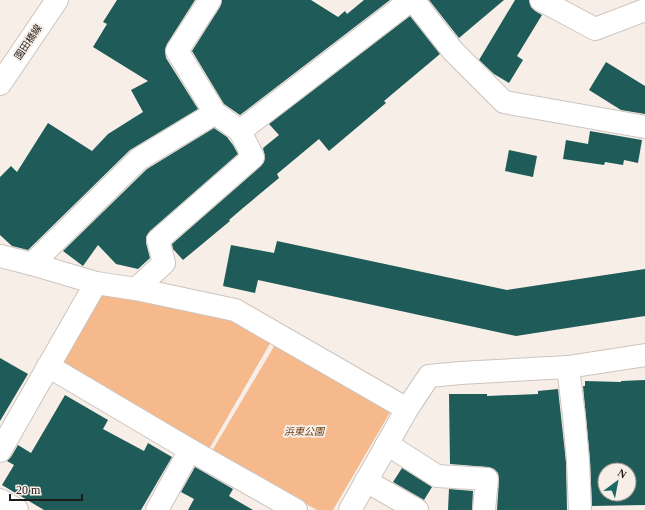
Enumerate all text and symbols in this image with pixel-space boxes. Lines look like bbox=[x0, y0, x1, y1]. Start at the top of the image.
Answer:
street label: 園田橋線 bbox=[12, 22, 44, 62]
park label: 浜東公園 bbox=[284, 426, 326, 437]
north arrow bbox=[597, 462, 637, 502]
text: N bbox=[616, 466, 629, 481]
scale bar bbox=[10, 476, 82, 502]
text: 20 m bbox=[16, 483, 41, 497]

